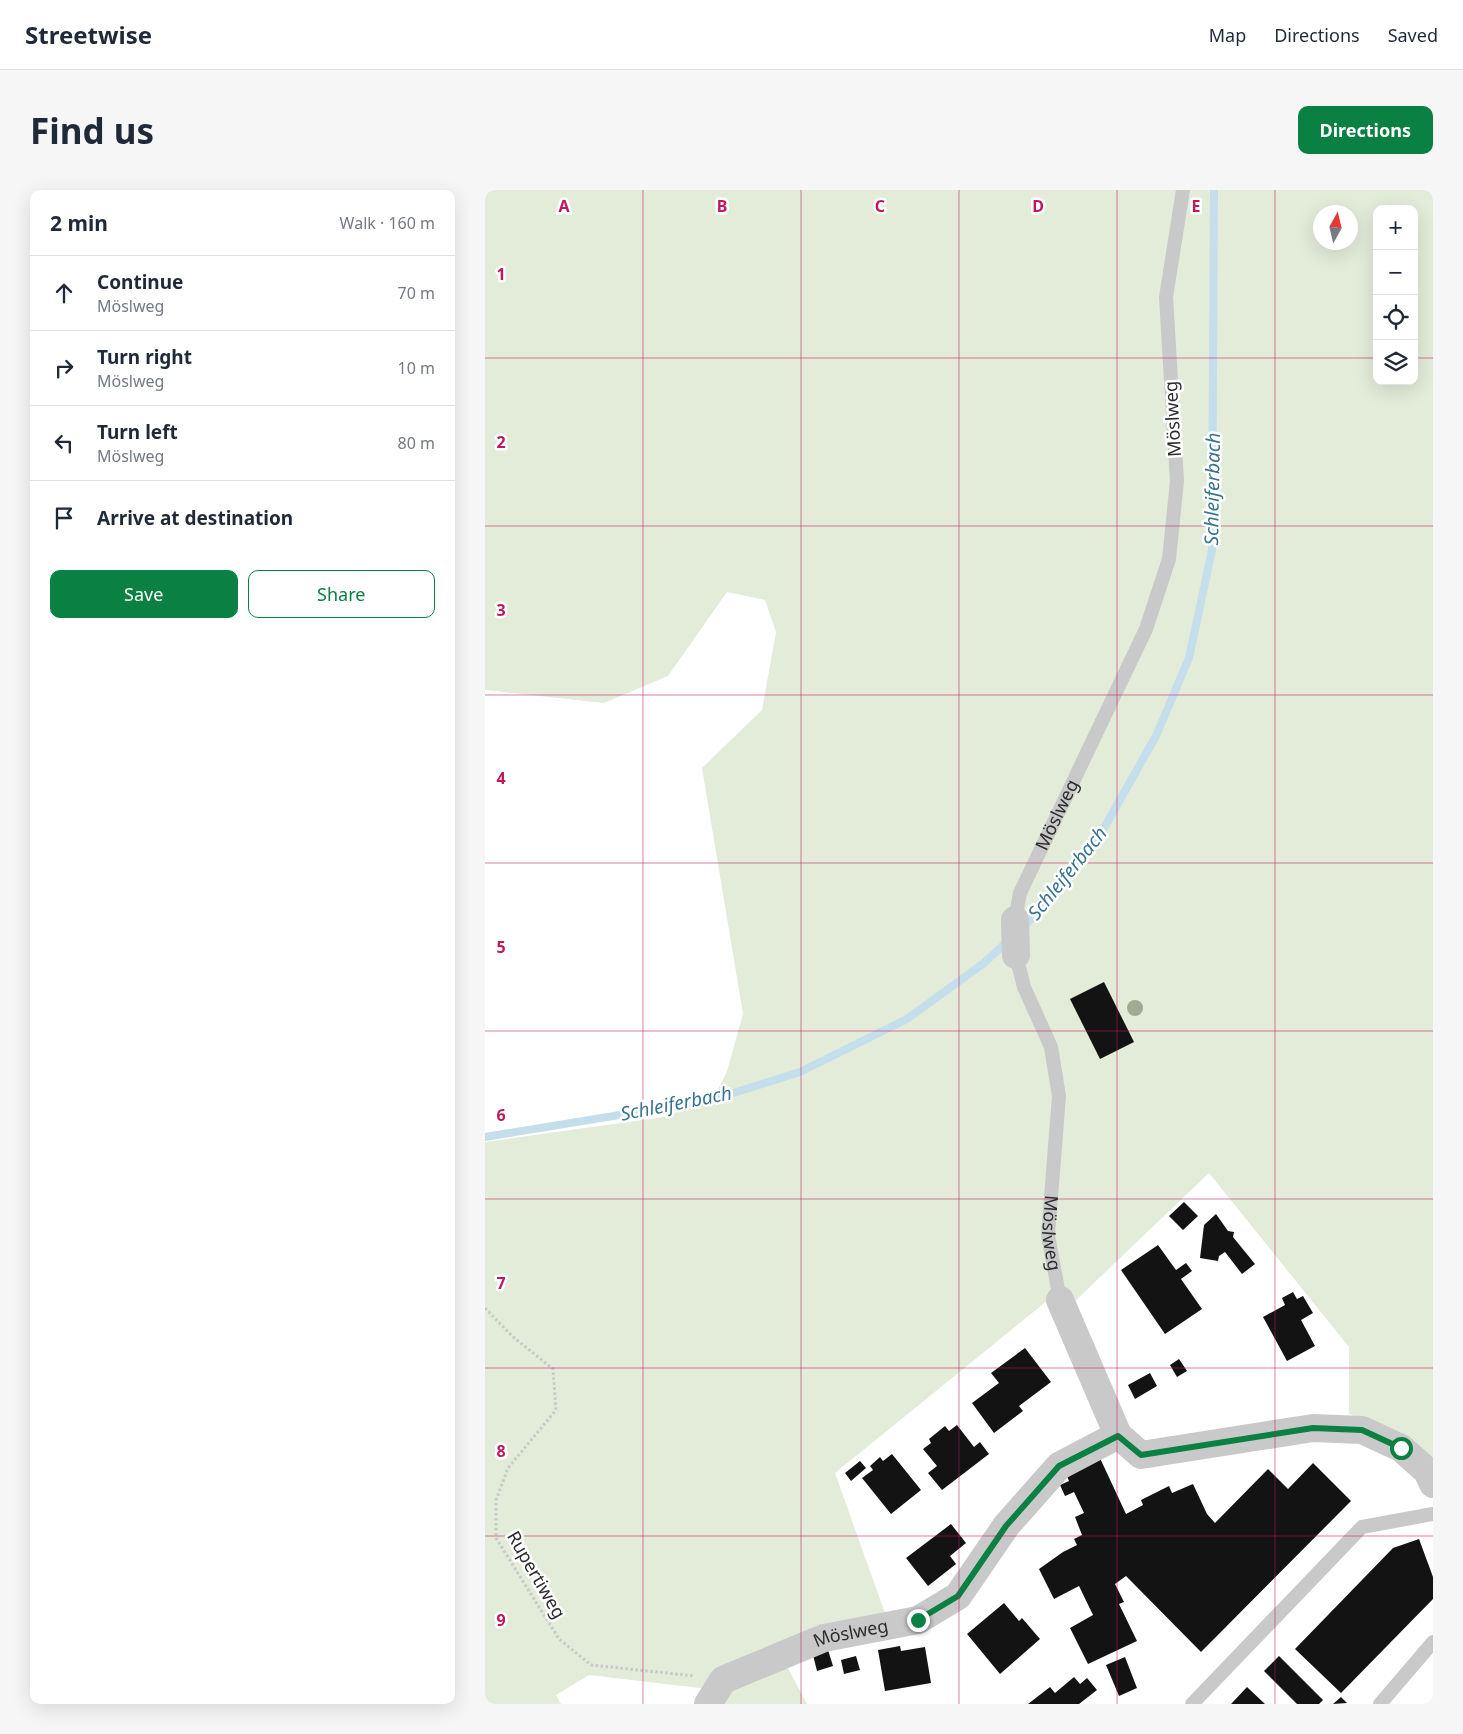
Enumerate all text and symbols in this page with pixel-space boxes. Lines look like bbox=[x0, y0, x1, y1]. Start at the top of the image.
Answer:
text: Streetwise bbox=[25, 18, 152, 51]
text: Map bbox=[1209, 23, 1246, 47]
text: Directions bbox=[1274, 23, 1360, 47]
text: Saved bbox=[1388, 23, 1438, 47]
button: Directions bbox=[1298, 106, 1433, 154]
text: Find us bbox=[30, 107, 154, 154]
text: A bbox=[558, 195, 570, 217]
text: B bbox=[717, 195, 727, 217]
text: C bbox=[875, 195, 885, 217]
text: D bbox=[1032, 195, 1044, 217]
text: E bbox=[1192, 195, 1201, 217]
north arrow bbox=[1313, 205, 1358, 250]
map controls bbox=[1373, 205, 1418, 385]
button: + bbox=[1373, 205, 1418, 250]
text: 2 min bbox=[50, 209, 108, 237]
text: Walk · 160 m bbox=[340, 212, 435, 234]
button: − bbox=[1373, 250, 1418, 295]
text: 1 bbox=[496, 263, 506, 285]
text: Continue bbox=[97, 269, 183, 295]
icon: ahead bbox=[50, 279, 78, 307]
text: 70 m bbox=[398, 282, 435, 304]
text: Möslweg bbox=[97, 295, 164, 317]
button: locate bbox=[1373, 295, 1418, 340]
button: layers bbox=[1373, 340, 1418, 385]
text: Turn right bbox=[97, 344, 192, 370]
icon: right bbox=[50, 354, 78, 382]
text: 10 m bbox=[398, 357, 435, 379]
text: Möslweg bbox=[97, 370, 164, 392]
street label: Möslweg bbox=[1158, 381, 1186, 458]
text: Turn left bbox=[97, 419, 178, 445]
icon: left bbox=[50, 429, 78, 457]
text: 2 bbox=[496, 431, 506, 453]
text: 80 m bbox=[398, 432, 435, 454]
water label: Schleiferbach bbox=[1198, 432, 1226, 546]
text: Möslweg bbox=[97, 445, 164, 467]
icon: arrive bbox=[50, 504, 78, 532]
text: Arrive at destination bbox=[97, 505, 293, 531]
button: Save bbox=[50, 570, 238, 618]
button: Share bbox=[248, 570, 435, 618]
text: 3 bbox=[496, 599, 506, 621]
text: 4 bbox=[496, 767, 506, 789]
street label: Möslweg bbox=[1029, 775, 1084, 854]
water label: Schleiferbach bbox=[1021, 821, 1113, 925]
text: 5 bbox=[496, 936, 506, 958]
water label: Schleiferbach bbox=[618, 1079, 734, 1127]
text: 6 bbox=[496, 1104, 506, 1126]
street label: Möslweg bbox=[1037, 1194, 1067, 1272]
text: 7 bbox=[496, 1272, 506, 1294]
route start bbox=[1390, 1437, 1413, 1460]
text: 8 bbox=[496, 1440, 506, 1462]
street label: Rupertiweg bbox=[502, 1526, 572, 1623]
text: 9 bbox=[496, 1609, 506, 1631]
route end bbox=[907, 1609, 930, 1632]
street label: Möslweg bbox=[809, 1613, 890, 1652]

